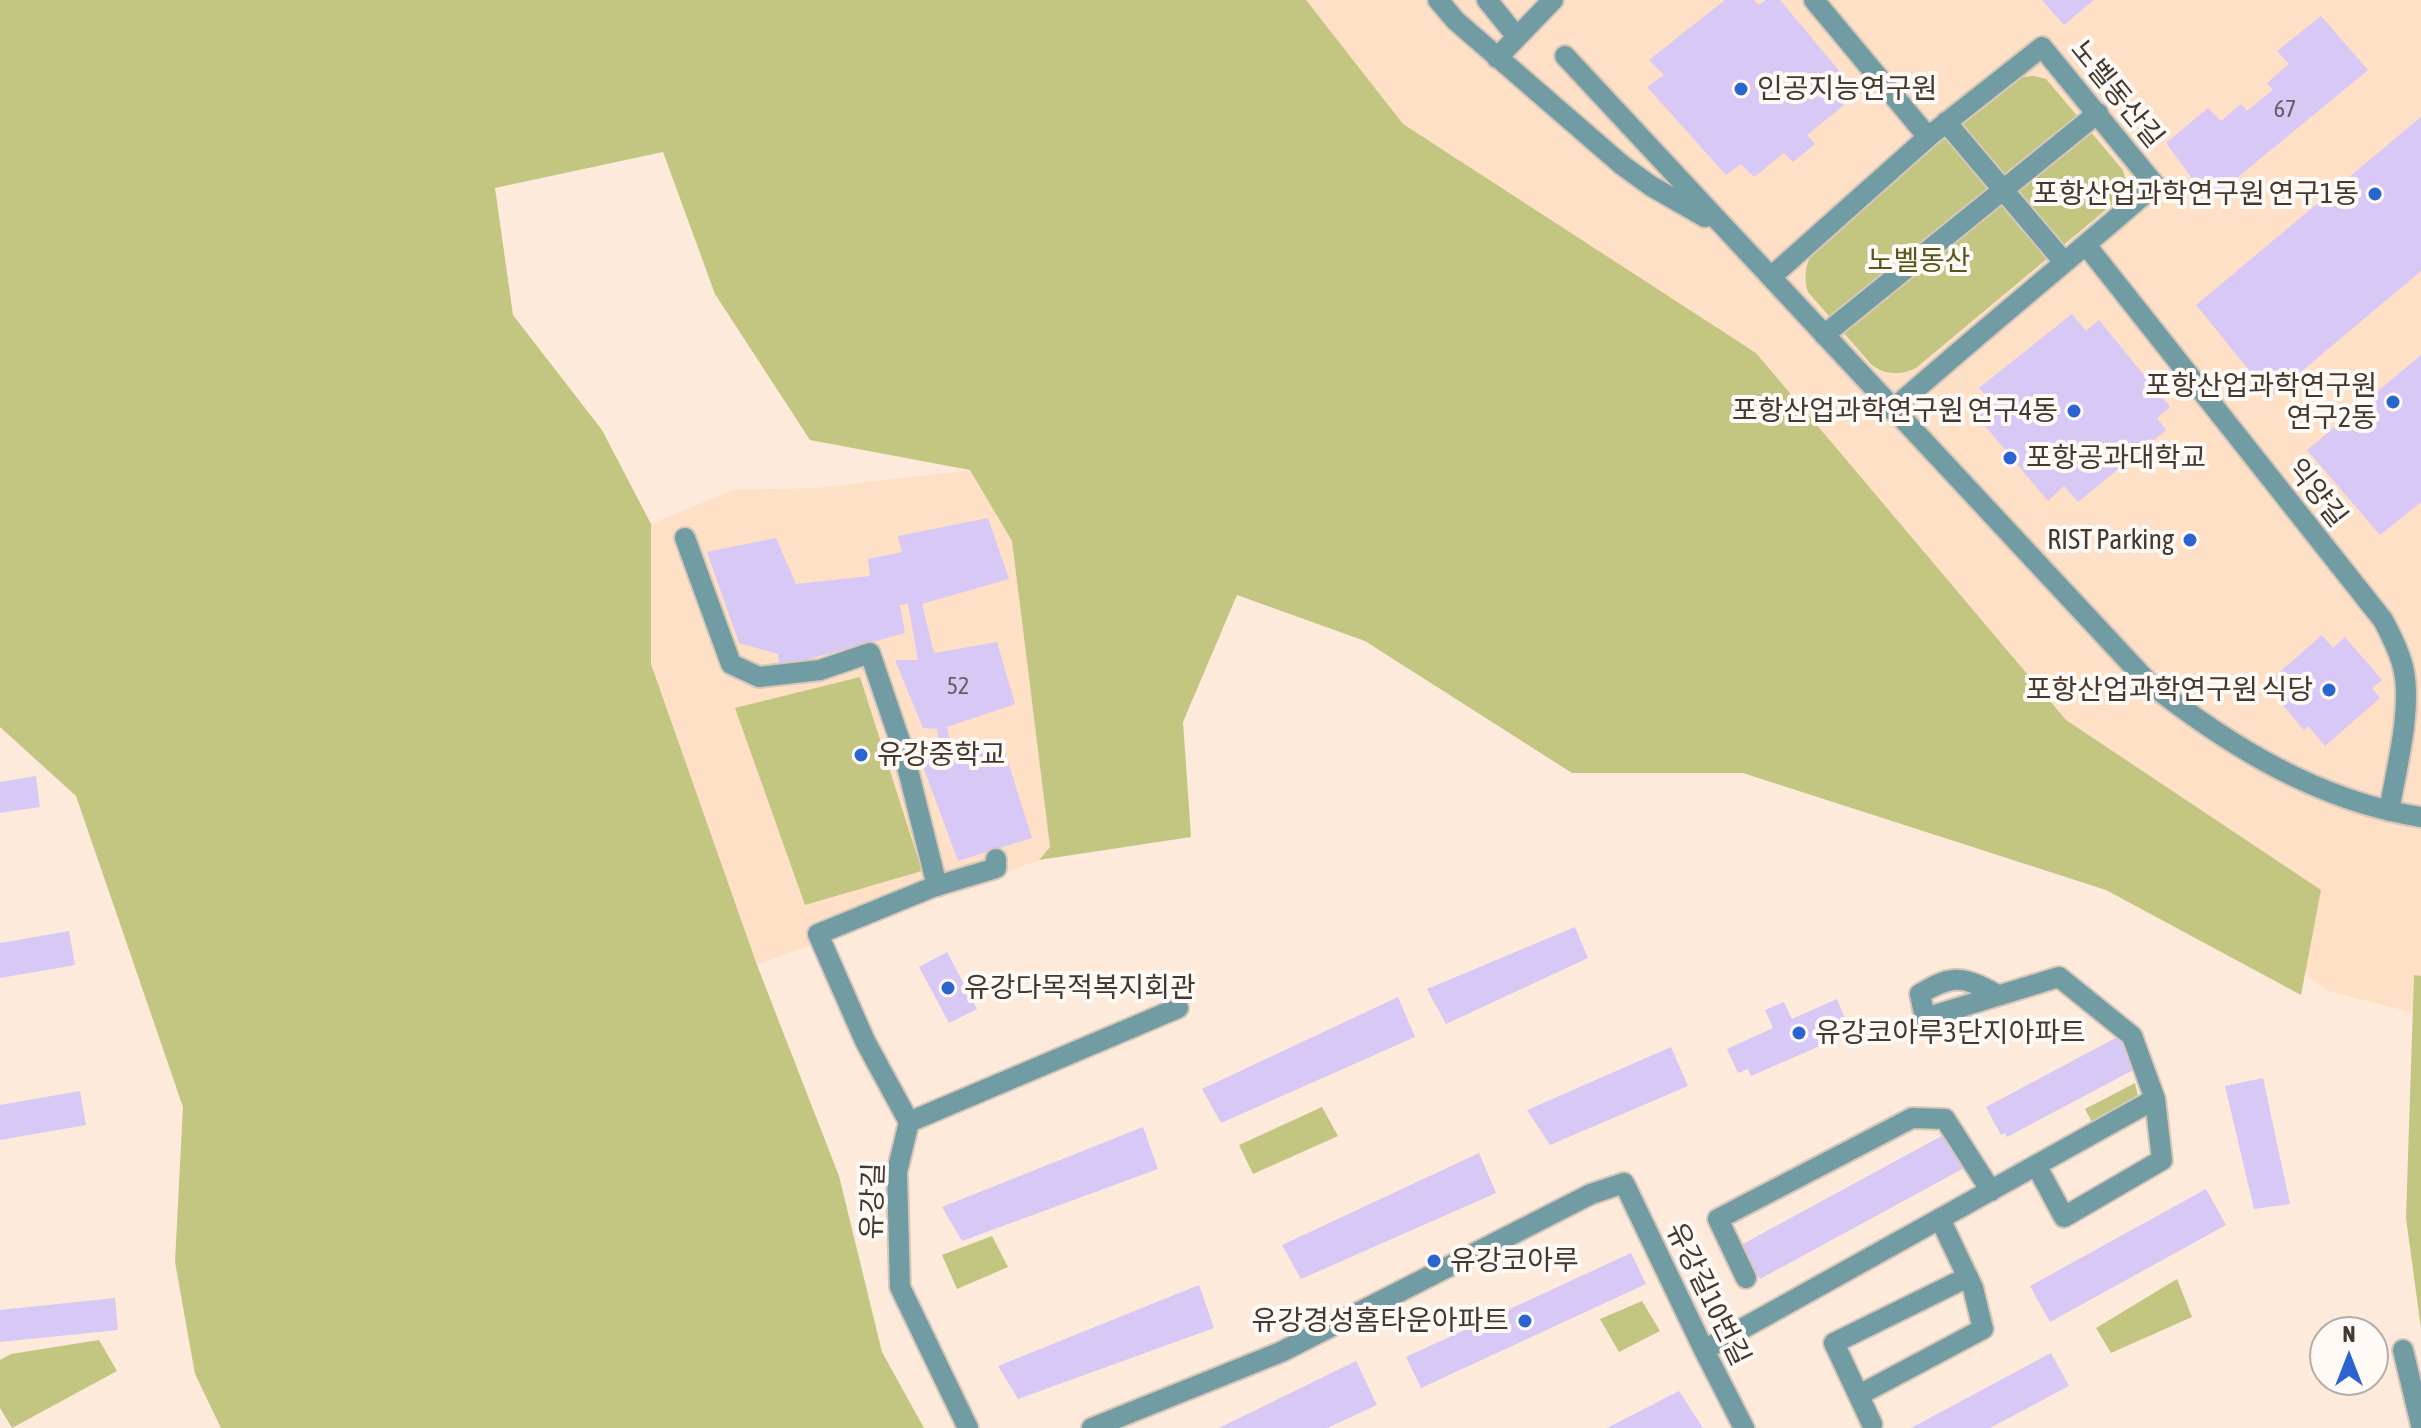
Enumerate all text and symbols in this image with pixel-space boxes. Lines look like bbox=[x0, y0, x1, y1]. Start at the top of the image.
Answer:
street label: 노벨동산길 bbox=[2063, 33, 2171, 155]
place label: 인공지능연구원 bbox=[1757, 72, 1937, 106]
marker: 인공지능연구원 bbox=[1732, 80, 1750, 98]
house number: 67 bbox=[2274, 95, 2296, 123]
place label: 포항산업과학연구원 연구1동 bbox=[2033, 177, 2359, 211]
marker: 포항산업과학연구원 연구1동 bbox=[2366, 185, 2384, 203]
park label: 노벨동산 bbox=[1867, 244, 1971, 278]
place label: 포항산업과학연구원 연구2동 bbox=[2145, 369, 2377, 435]
marker: 포항산업과학연구원 연구2동 bbox=[2384, 393, 2402, 411]
place label: 포항산업과학연구원 연구4동 bbox=[1732, 394, 2058, 428]
marker: 포항산업과학연구원 연구4동 bbox=[2065, 402, 2083, 420]
place label: 포항공과대학교 bbox=[2026, 441, 2206, 475]
marker: 포항공과대학교 bbox=[2001, 449, 2019, 467]
street label: 익양길 bbox=[2280, 452, 2354, 534]
place label: RIST Parking bbox=[2047, 523, 2174, 557]
marker: RIST Parking bbox=[2181, 531, 2199, 549]
house number: 52 bbox=[947, 672, 969, 700]
place label: 포항산업과학연구원 식당 bbox=[2026, 673, 2313, 707]
marker: 포항산업과학연구원 식당 bbox=[2320, 681, 2338, 699]
place label: 유강중학교 bbox=[877, 738, 1006, 772]
marker: 유강중학교 bbox=[852, 746, 870, 764]
place label: 유강다목적복지회관 bbox=[964, 971, 1196, 1005]
marker: 유강다목적복지회관 bbox=[939, 979, 957, 997]
place label: 유강코아루3단지아파트 bbox=[1815, 1016, 2086, 1050]
marker: 유강코아루3단지아파트 bbox=[1790, 1024, 1808, 1042]
street label: 유강길 bbox=[855, 1162, 891, 1240]
street label: 유강길10번길 bbox=[1659, 1217, 1757, 1371]
place label: 유강코아루 bbox=[1450, 1244, 1579, 1278]
marker: 유강코아루 bbox=[1425, 1252, 1443, 1270]
place label: 유강경성홈타운아파트 bbox=[1251, 1304, 1509, 1338]
marker: 유강경성홈타운아파트 bbox=[1516, 1312, 1534, 1330]
north arrow bbox=[2309, 1316, 2389, 1396]
text: N bbox=[2343, 1321, 2355, 1347]

